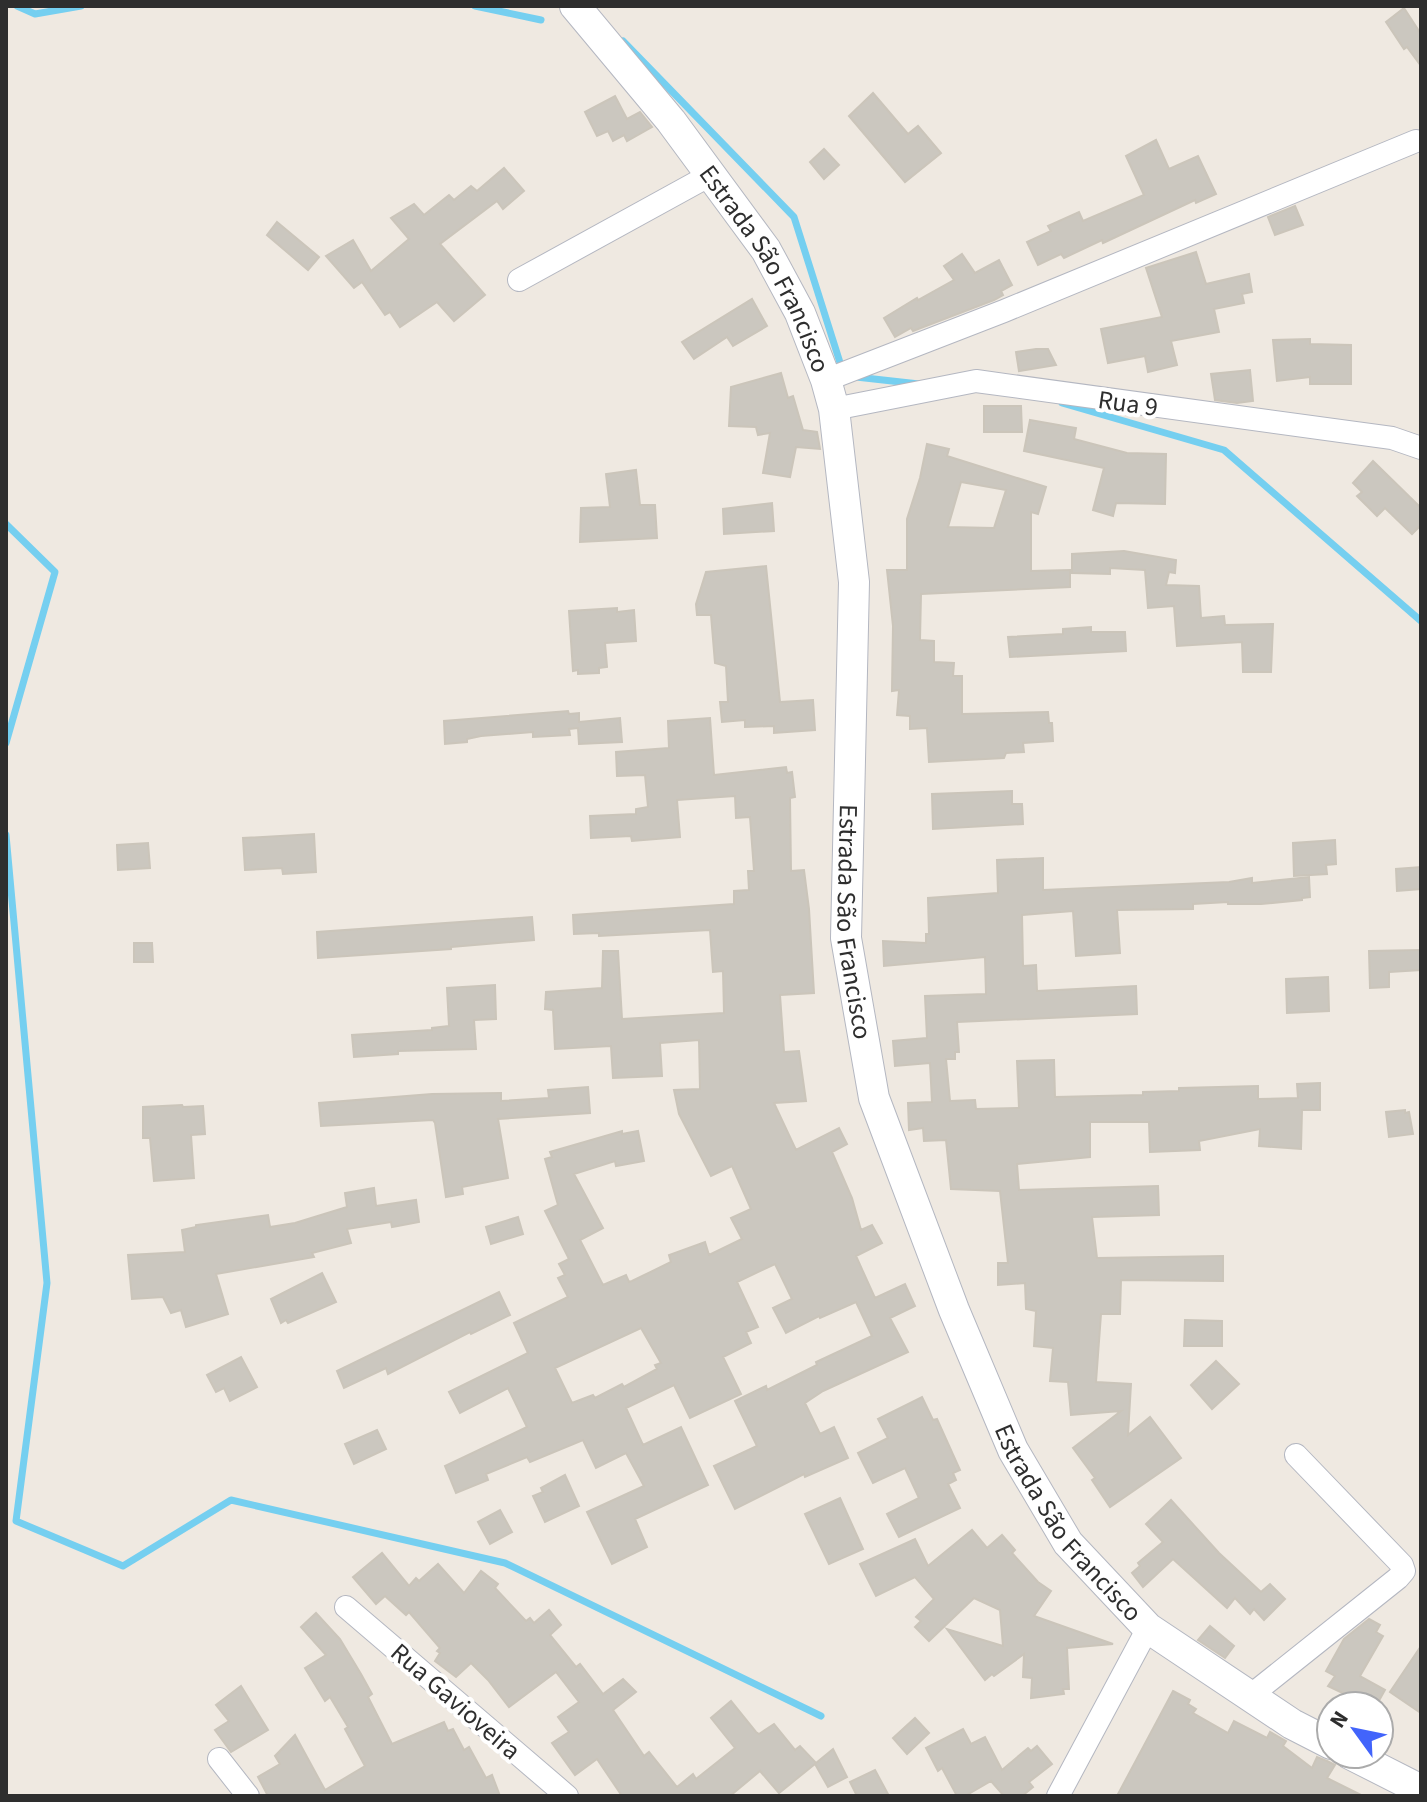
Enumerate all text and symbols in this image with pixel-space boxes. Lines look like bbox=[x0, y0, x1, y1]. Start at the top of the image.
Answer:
street label: Estrada São Francisco bbox=[690, 157, 839, 378]
street label: Rua 9 bbox=[1096, 381, 1160, 426]
street label: Estrada São Francisco bbox=[827, 804, 881, 1042]
street label: Estrada São Francisco bbox=[985, 1418, 1151, 1630]
street label: Rua Gavioveira bbox=[382, 1634, 529, 1768]
north arrow bbox=[1315, 1690, 1395, 1770]
text: N bbox=[1322, 1705, 1356, 1735]

